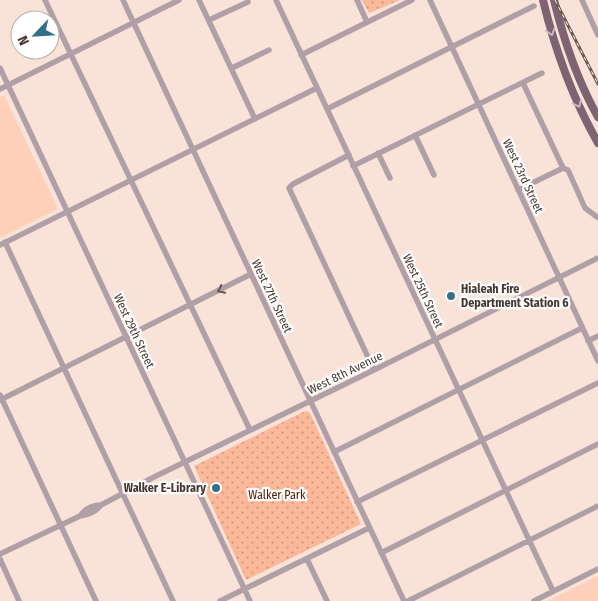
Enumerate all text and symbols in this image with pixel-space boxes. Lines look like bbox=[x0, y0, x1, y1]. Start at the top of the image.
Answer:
north arrow bbox=[10, 10, 60, 60]
one-way arrow bbox=[546, 28, 556, 36]
text: N bbox=[14, 33, 33, 48]
one-way arrow bbox=[572, 99, 582, 108]
street label: West 23rd Street bbox=[500, 137, 546, 215]
street label: West 25th Street bbox=[400, 252, 446, 330]
street label: West 27th Street bbox=[249, 257, 295, 335]
place label: Hialeah Fire Department Station 6 bbox=[461, 282, 569, 310]
one-way arrow bbox=[217, 284, 226, 294]
marker: Hialeah Fire Department Station 6 bbox=[445, 290, 457, 302]
street label: West 29th Street bbox=[111, 292, 157, 370]
street label: West 8th Avenue bbox=[305, 349, 385, 397]
place label: Walker E-Library bbox=[124, 481, 206, 495]
marker: Walker E-Library bbox=[210, 482, 222, 494]
park label: Walker Park bbox=[248, 488, 306, 502]

